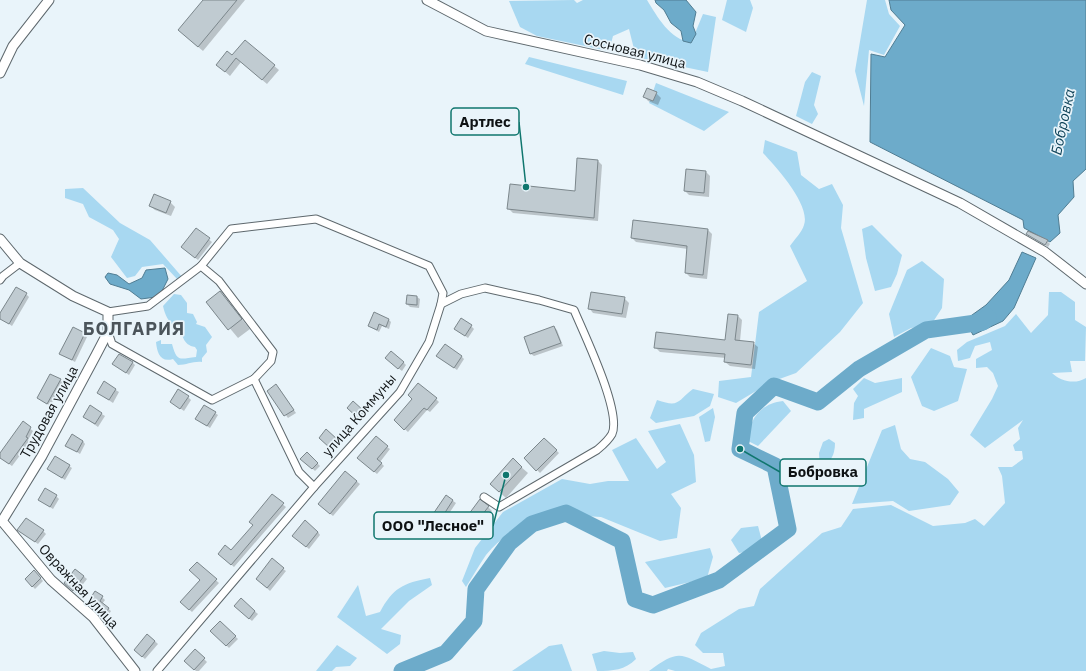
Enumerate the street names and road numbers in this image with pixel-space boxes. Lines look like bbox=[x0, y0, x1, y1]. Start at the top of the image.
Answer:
street label: Сосновая улица bbox=[582, 30, 688, 72]
street label: Трудовая улица bbox=[16, 362, 82, 461]
street label: улица Коммуны bbox=[318, 370, 400, 460]
street label: Овражная улица bbox=[35, 540, 123, 633]

